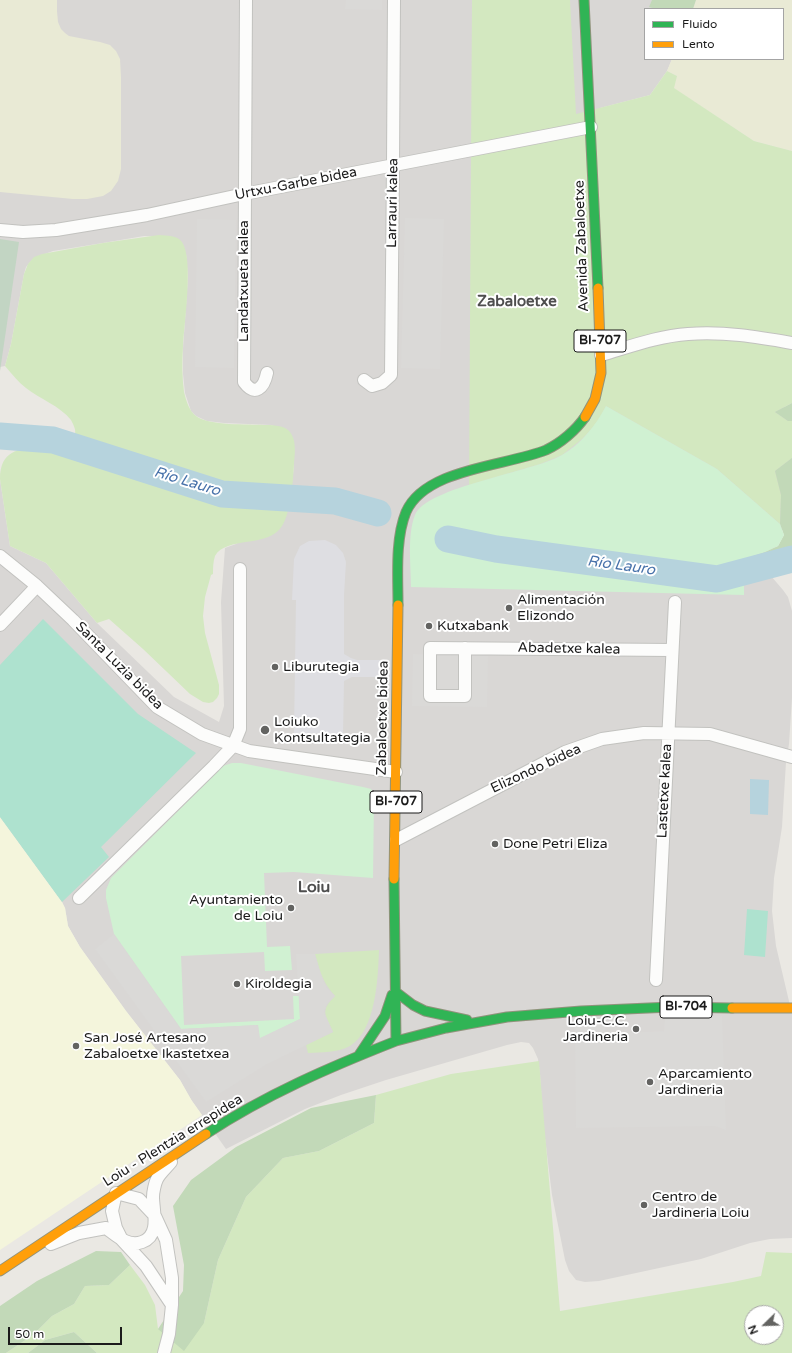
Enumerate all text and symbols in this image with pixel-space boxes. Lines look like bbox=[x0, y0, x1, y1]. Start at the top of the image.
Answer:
legend bbox=[644, 8, 784, 60]
text: Fluido bbox=[682, 17, 717, 31]
text: Lento bbox=[682, 37, 715, 51]
street label: Larrauri kalea bbox=[384, 158, 402, 248]
street label: Urtxu-Garbe bidea bbox=[234, 164, 358, 204]
street label: Avenida Zabaloetxe bbox=[571, 180, 593, 312]
street label: Landatxueta kalea bbox=[236, 220, 252, 342]
district label: Zabaloetxe bbox=[477, 293, 557, 311]
road number: BI-707 bbox=[574, 330, 626, 352]
water label: Río Lauro bbox=[152, 463, 222, 501]
water label: Río Lauro bbox=[586, 552, 656, 580]
place label: Alimentación Elizondo bbox=[517, 592, 605, 624]
marker: Alimentación Elizondo bbox=[504, 603, 514, 613]
place label: Kutxabank bbox=[437, 618, 509, 634]
street label: Santa Luzia bidea bbox=[72, 619, 166, 713]
marker: Kutxabank bbox=[424, 621, 434, 631]
street label: Abadetxe kalea bbox=[517, 640, 621, 658]
place label: Liburutegia bbox=[283, 659, 359, 675]
street label: Zabaloetxe bidea bbox=[374, 661, 392, 775]
marker: Liburutegia bbox=[270, 662, 280, 672]
place label: Loiuko Kontsultategia bbox=[274, 714, 371, 746]
marker: Loiuko Kontsultategia bbox=[259, 724, 271, 736]
street label: Elizondo bidea bbox=[488, 741, 584, 797]
street label: Lastetxe kalea bbox=[654, 743, 676, 839]
road number: BI-707 bbox=[370, 791, 422, 813]
place label: Done Petri Eliza bbox=[503, 836, 608, 852]
marker: Done Petri Eliza bbox=[490, 839, 500, 849]
district label: Loiu bbox=[298, 878, 330, 898]
place label: Ayuntamiento de Loiu bbox=[189, 892, 283, 924]
marker: Ayuntamiento de Loiu bbox=[286, 903, 296, 913]
place label: Kiroldegia bbox=[245, 976, 312, 992]
marker: Kiroldegia bbox=[232, 979, 242, 989]
road number: BI-704 bbox=[660, 996, 712, 1018]
place label: Loiu-C.C. Jardineria bbox=[563, 1013, 628, 1046]
marker: Loiu-C.C. Jardineria bbox=[631, 1024, 641, 1034]
place label: San José Artesano Zabaloetxe Ikastetxea bbox=[84, 1030, 229, 1062]
marker: San José Artesano Zabaloetxe Ikastetxea bbox=[71, 1041, 81, 1051]
place label: Aparcamiento Jardineria bbox=[658, 1066, 752, 1098]
marker: Aparcamiento Jardineria bbox=[645, 1077, 655, 1087]
street label: Loiu - Plentzia errepidea bbox=[100, 1091, 246, 1191]
place label: Centro de Jardineria Loiu bbox=[652, 1189, 749, 1222]
marker: Centro de Jardineria Loiu bbox=[639, 1200, 649, 1210]
north arrow bbox=[744, 1305, 784, 1345]
scale bar bbox=[10, 1319, 124, 1345]
text: N bbox=[746, 1323, 761, 1336]
text: 50 m bbox=[15, 1327, 44, 1341]

